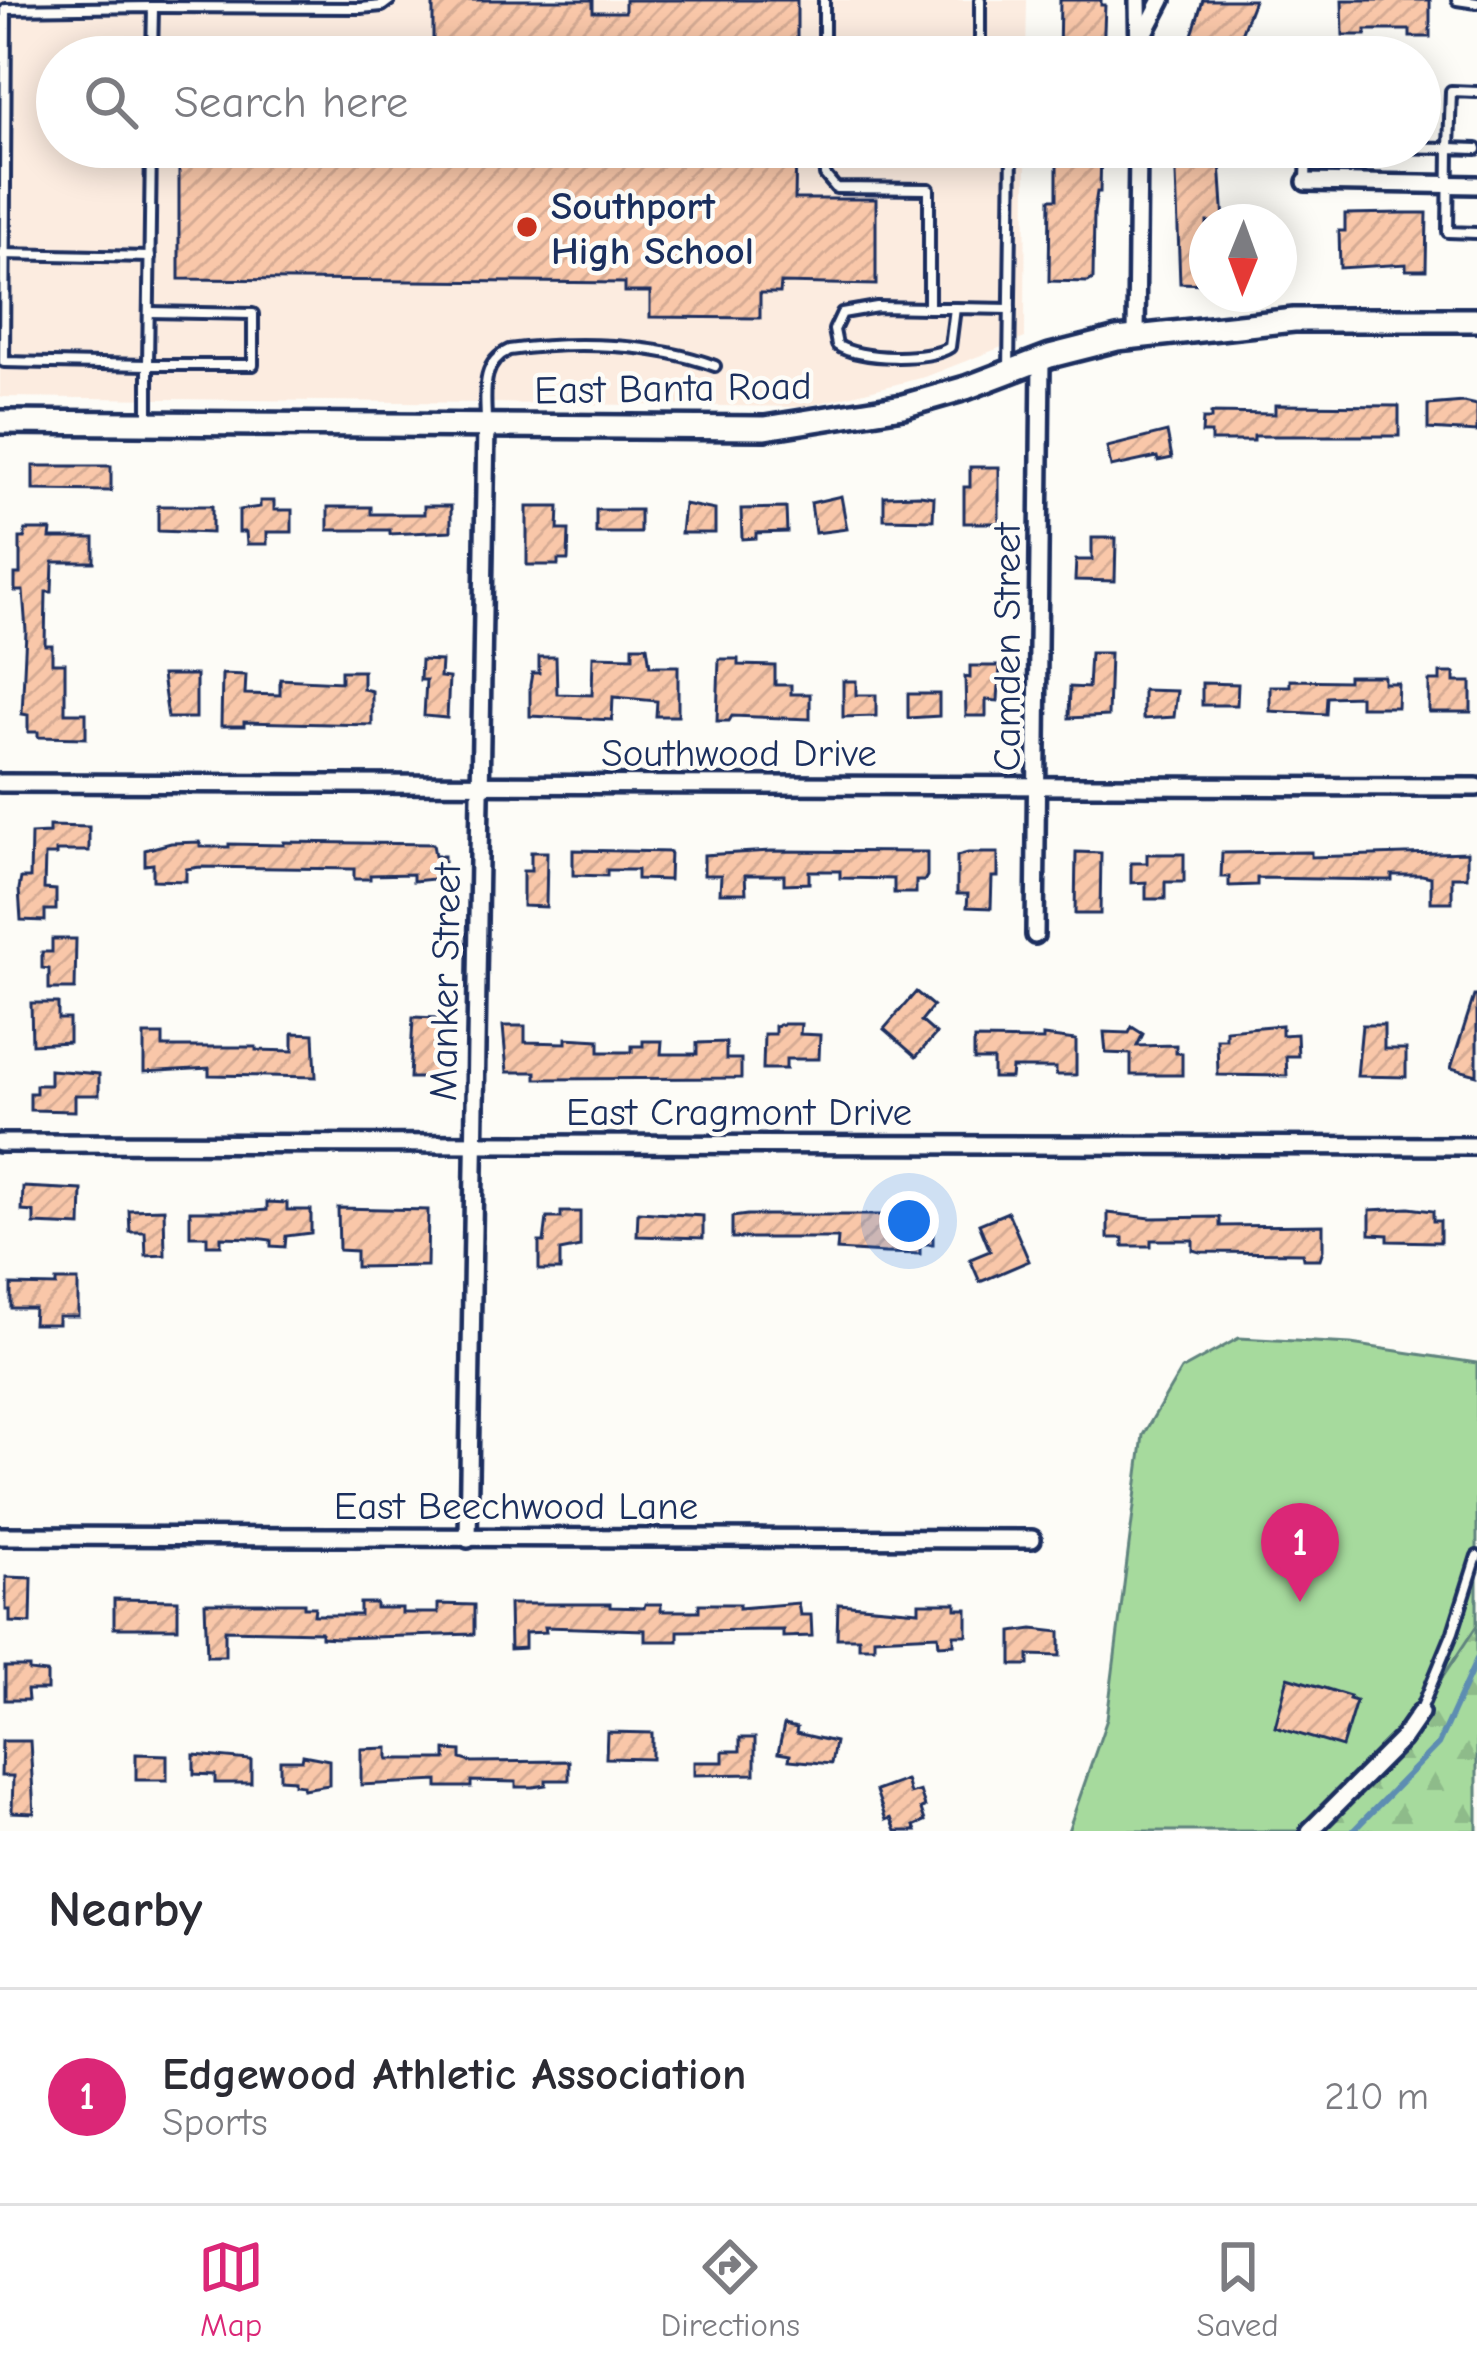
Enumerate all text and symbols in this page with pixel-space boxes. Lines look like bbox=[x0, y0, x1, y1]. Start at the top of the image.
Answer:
search box bbox=[36, 36, 1441, 168]
icon: search bbox=[78, 69, 144, 135]
text: Search here bbox=[174, 76, 408, 128]
place label: Southport High School bbox=[551, 184, 754, 274]
north arrow bbox=[1189, 204, 1297, 312]
marker: Southport High School bbox=[514, 214, 540, 240]
street label: East Banta Road bbox=[534, 364, 812, 413]
street label: Camden Street bbox=[985, 521, 1030, 771]
street label: Southwood Drive bbox=[601, 731, 877, 776]
street label: Manker Street bbox=[421, 861, 470, 1101]
street label: East Cragmont Drive bbox=[566, 1090, 912, 1135]
your location bbox=[879, 1191, 939, 1251]
street label: East Beechwood Lane bbox=[334, 1484, 698, 1529]
pin: 1 bbox=[1261, 1503, 1339, 1602]
text: Nearby bbox=[48, 1880, 202, 1939]
text: Edgewood Athletic Association bbox=[162, 2048, 747, 2100]
text: 1 bbox=[79, 2074, 95, 2119]
text: 210 m bbox=[1324, 2074, 1429, 2119]
text: Sports bbox=[162, 2100, 268, 2145]
tab: Map bbox=[198, 2234, 264, 2344]
tab: Directions bbox=[661, 2234, 800, 2344]
tab: Saved bbox=[1196, 2234, 1279, 2344]

